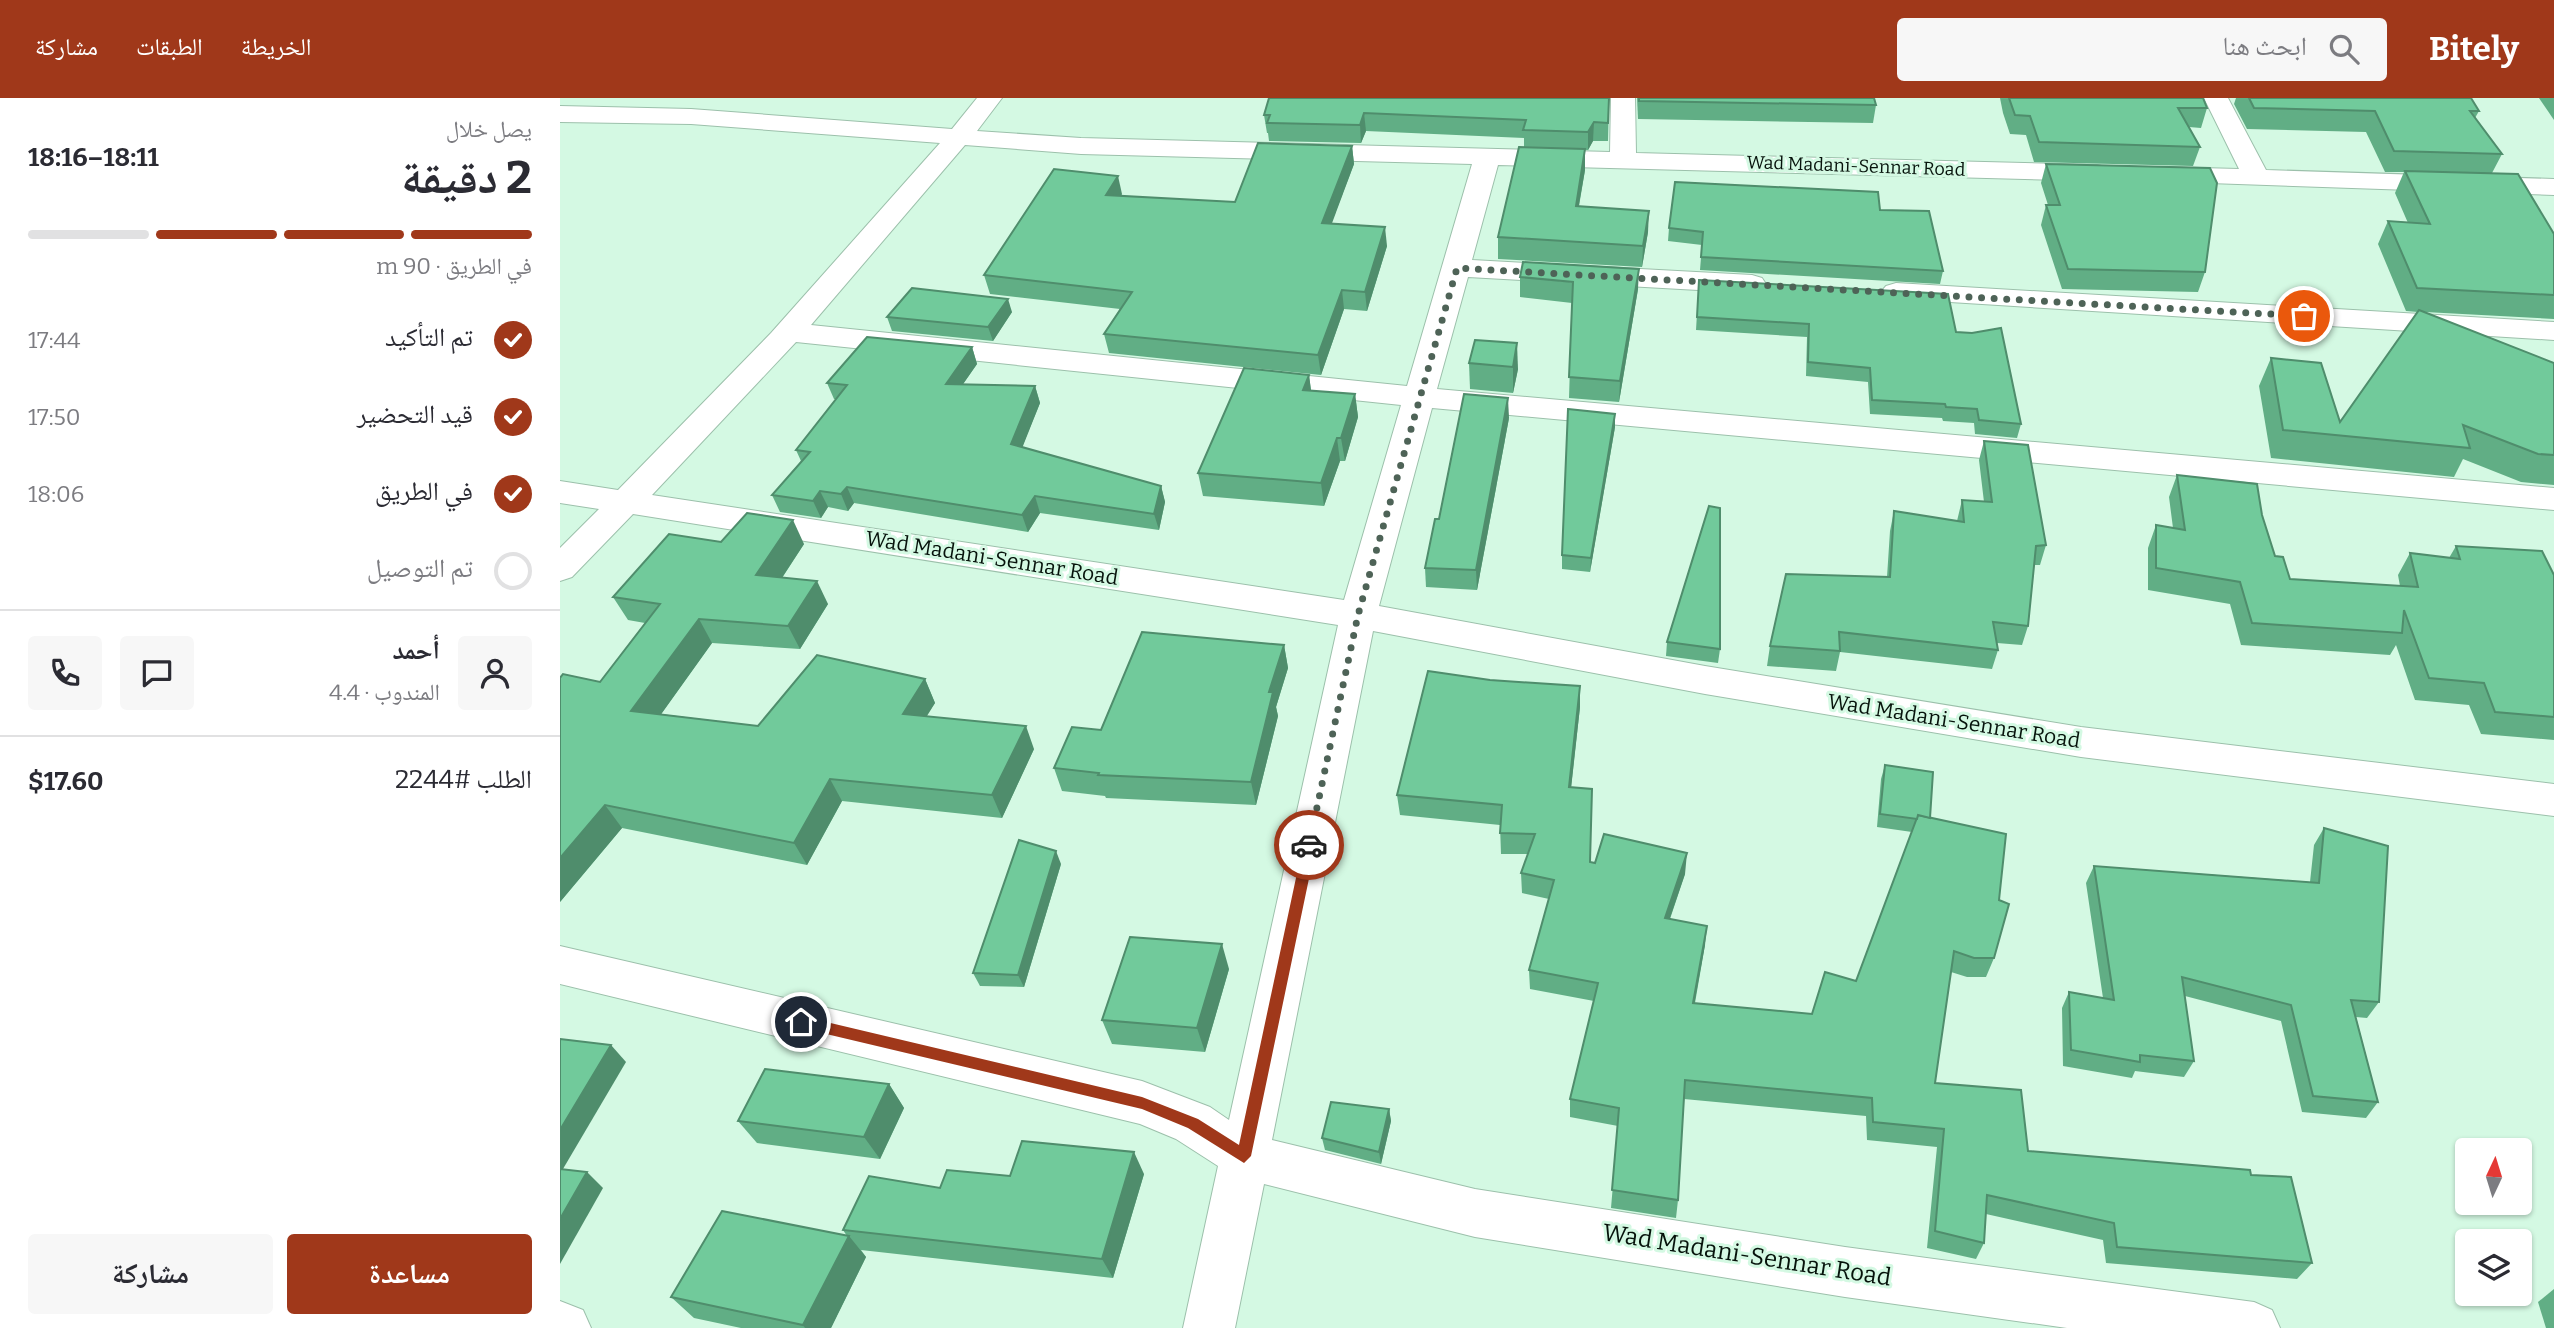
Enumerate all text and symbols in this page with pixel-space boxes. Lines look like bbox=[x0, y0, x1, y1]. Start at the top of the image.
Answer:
search box bbox=[1897, 18, 2387, 81]
text: Bitely bbox=[2429, 29, 2519, 69]
icon: search bbox=[2325, 30, 2363, 68]
text: ابحث هنا bbox=[2222, 31, 2307, 62]
text: مشاركة bbox=[35, 33, 98, 61]
text: الطبقات bbox=[136, 33, 203, 61]
text: الخريطة bbox=[241, 33, 311, 61]
text: يصل خلال bbox=[446, 115, 532, 143]
text: 18:11–18:16 bbox=[28, 142, 159, 173]
text: 2 دقيقة bbox=[401, 150, 532, 205]
street label: Wad Madani-Sennar Road bbox=[1746, 151, 1966, 181]
text: في الطريق · 90 m bbox=[376, 252, 532, 280]
pin bbox=[2274, 286, 2334, 346]
icon: bag bbox=[2285, 297, 2323, 335]
icon: check bbox=[494, 321, 532, 359]
text: تم التأكيد bbox=[385, 322, 473, 353]
text: 17:44 bbox=[28, 326, 81, 354]
icon: check bbox=[494, 398, 532, 436]
text: قيد التحضير bbox=[357, 399, 473, 430]
text: 17:50 bbox=[28, 403, 81, 431]
icon: check bbox=[494, 475, 532, 513]
text: في الطريق bbox=[375, 476, 473, 507]
text: 18:06 bbox=[28, 480, 84, 508]
street label: Wad Madani-Sennar Road bbox=[864, 525, 1120, 591]
text: تم التوصيل bbox=[367, 553, 473, 584]
text: أحمد bbox=[392, 635, 440, 666]
button: phone bbox=[28, 636, 102, 710]
button: chat bbox=[120, 636, 194, 710]
button: person bbox=[458, 636, 532, 710]
text: المندوب · 4.4 bbox=[329, 678, 440, 706]
street label: Wad Madani-Sennar Road bbox=[1826, 688, 2082, 754]
text: الطلب #2244 bbox=[395, 764, 532, 795]
text: $17.60 bbox=[28, 766, 103, 797]
courier bbox=[1274, 810, 1344, 880]
icon: car bbox=[1290, 826, 1328, 864]
pin bbox=[771, 992, 831, 1052]
icon: home bbox=[782, 1003, 820, 1041]
north arrow bbox=[2455, 1138, 2532, 1214]
map controls bbox=[2455, 1138, 2532, 1306]
street label: Wad Madani-Sennar Road bbox=[1601, 1218, 1893, 1292]
button: layers bbox=[2455, 1229, 2532, 1306]
button: مشاركة bbox=[28, 1234, 273, 1314]
button: مساعدة bbox=[287, 1234, 532, 1314]

